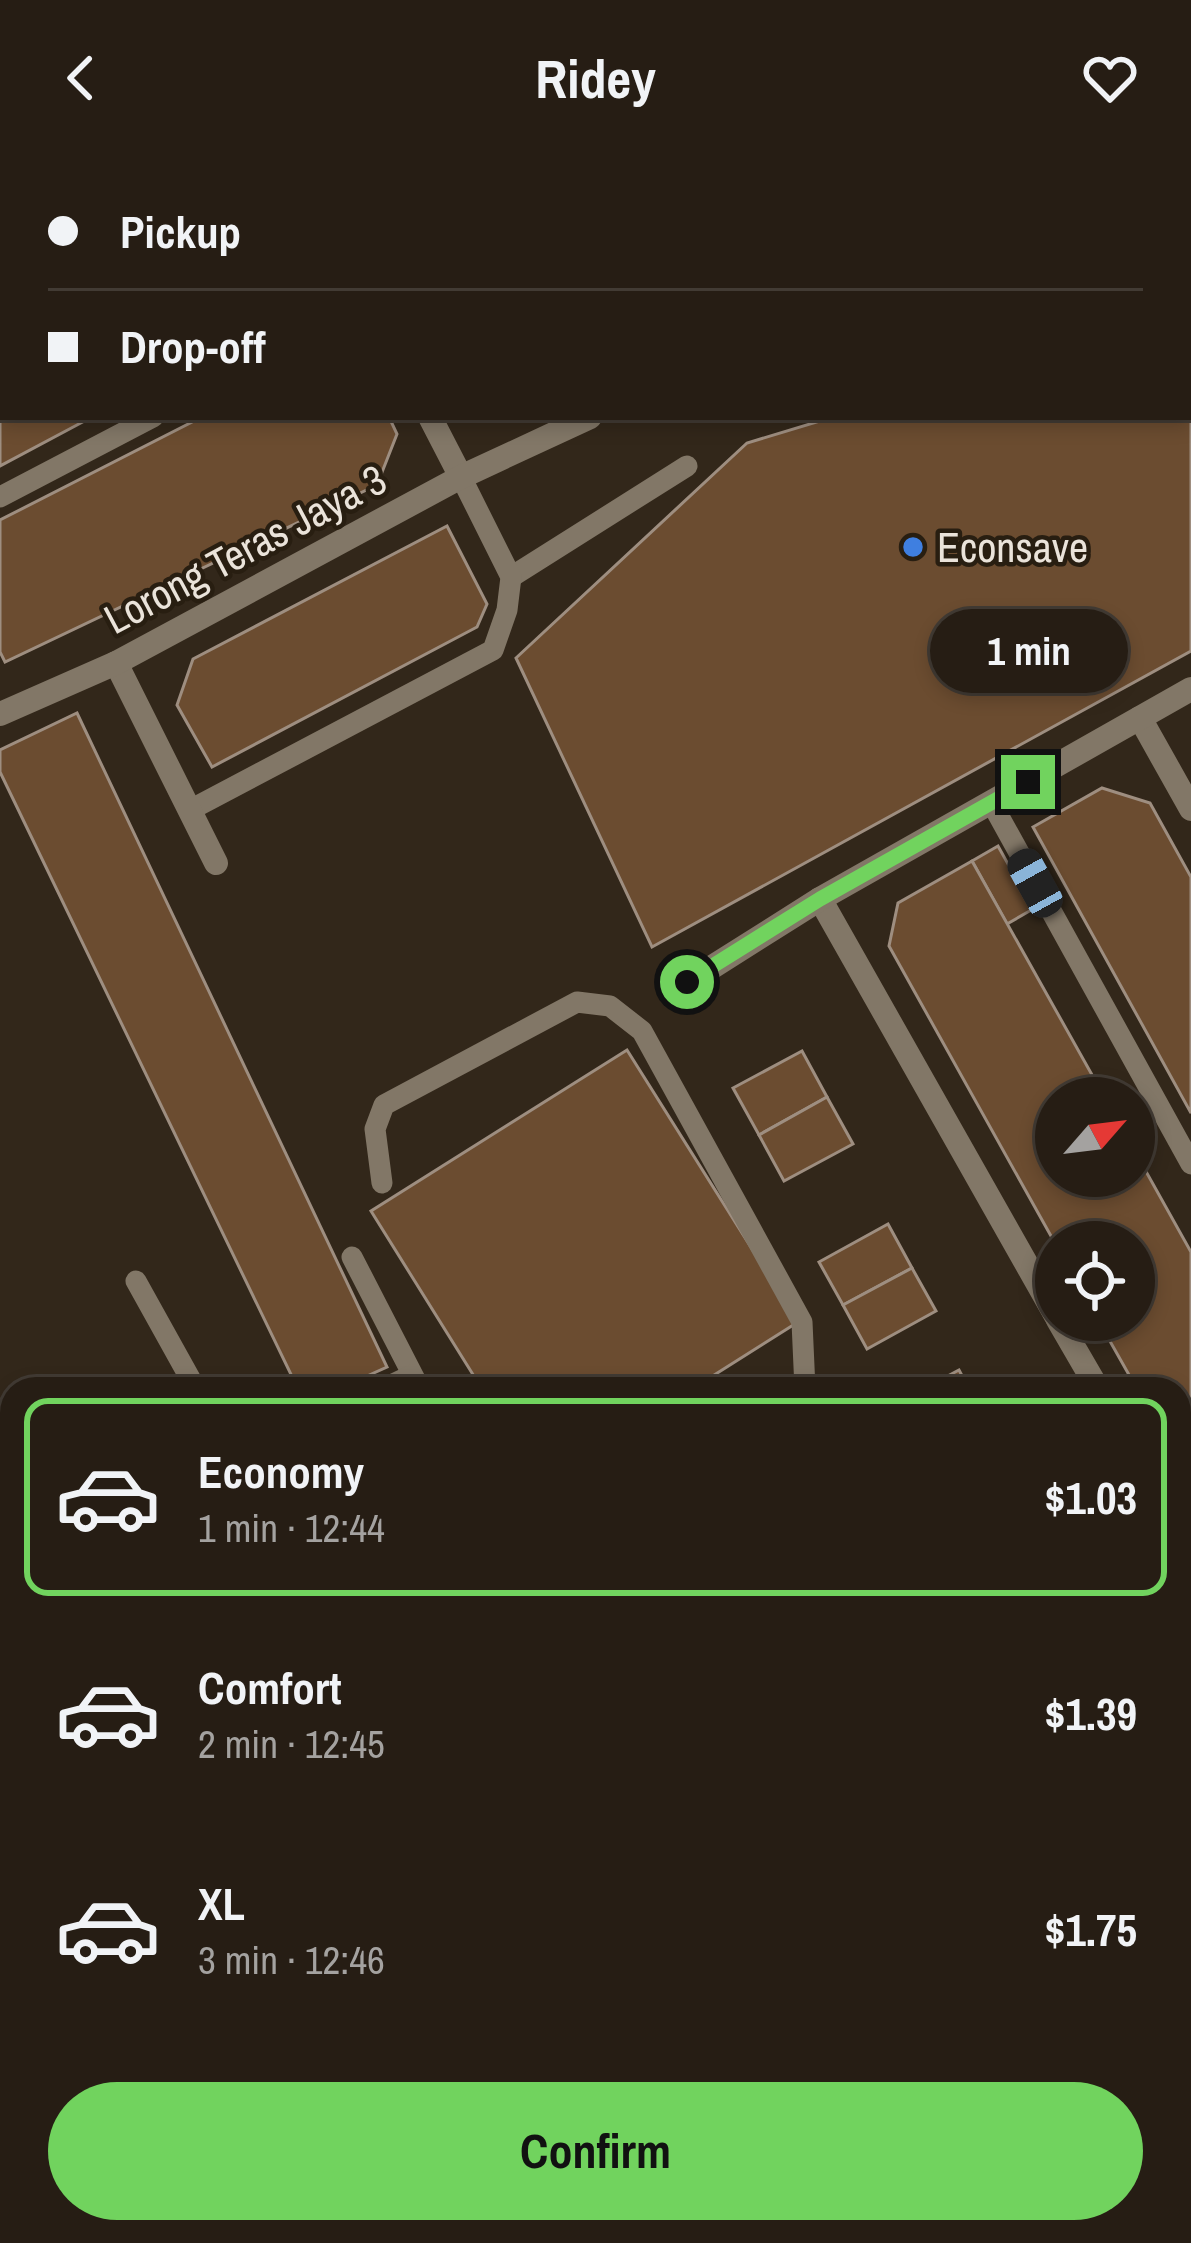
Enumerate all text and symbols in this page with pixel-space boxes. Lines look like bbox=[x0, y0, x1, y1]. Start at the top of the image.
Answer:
text: Ridey bbox=[535, 42, 656, 115]
icon: back bbox=[48, 45, 114, 111]
icon: heart bbox=[1077, 45, 1143, 111]
text: Pickup bbox=[120, 201, 241, 262]
text: Drop-off bbox=[120, 316, 266, 377]
street label: Lorong Teras Jaya 3 bbox=[94, 451, 396, 647]
place label: Econsave bbox=[937, 519, 1088, 575]
marker: Econsave bbox=[900, 534, 926, 560]
callout: 1 min bbox=[929, 608, 1127, 692]
text: 1 min bbox=[987, 625, 1071, 677]
route end bbox=[1001, 755, 1055, 809]
car bbox=[1002, 843, 1068, 923]
route start bbox=[660, 955, 714, 1009]
north arrow bbox=[1035, 1077, 1155, 1197]
map controls bbox=[1035, 1077, 1155, 1341]
button: locate bbox=[1035, 1221, 1155, 1341]
text: Economy bbox=[198, 1441, 364, 1502]
icon: car bbox=[54, 1443, 162, 1551]
text: $1.03 bbox=[1045, 1467, 1137, 1528]
text: 1 min · 12:44 bbox=[198, 1502, 385, 1554]
text: Comfort bbox=[198, 1657, 341, 1718]
icon: car bbox=[54, 1659, 162, 1767]
text: $1.39 bbox=[1045, 1683, 1137, 1744]
text: 2 min · 12:45 bbox=[198, 1718, 385, 1770]
text: XL bbox=[198, 1873, 245, 1934]
icon: car bbox=[54, 1875, 162, 1983]
text: $1.75 bbox=[1045, 1899, 1137, 1960]
text: 3 min · 12:46 bbox=[198, 1934, 385, 1986]
button: Confirm bbox=[48, 2082, 1143, 2220]

